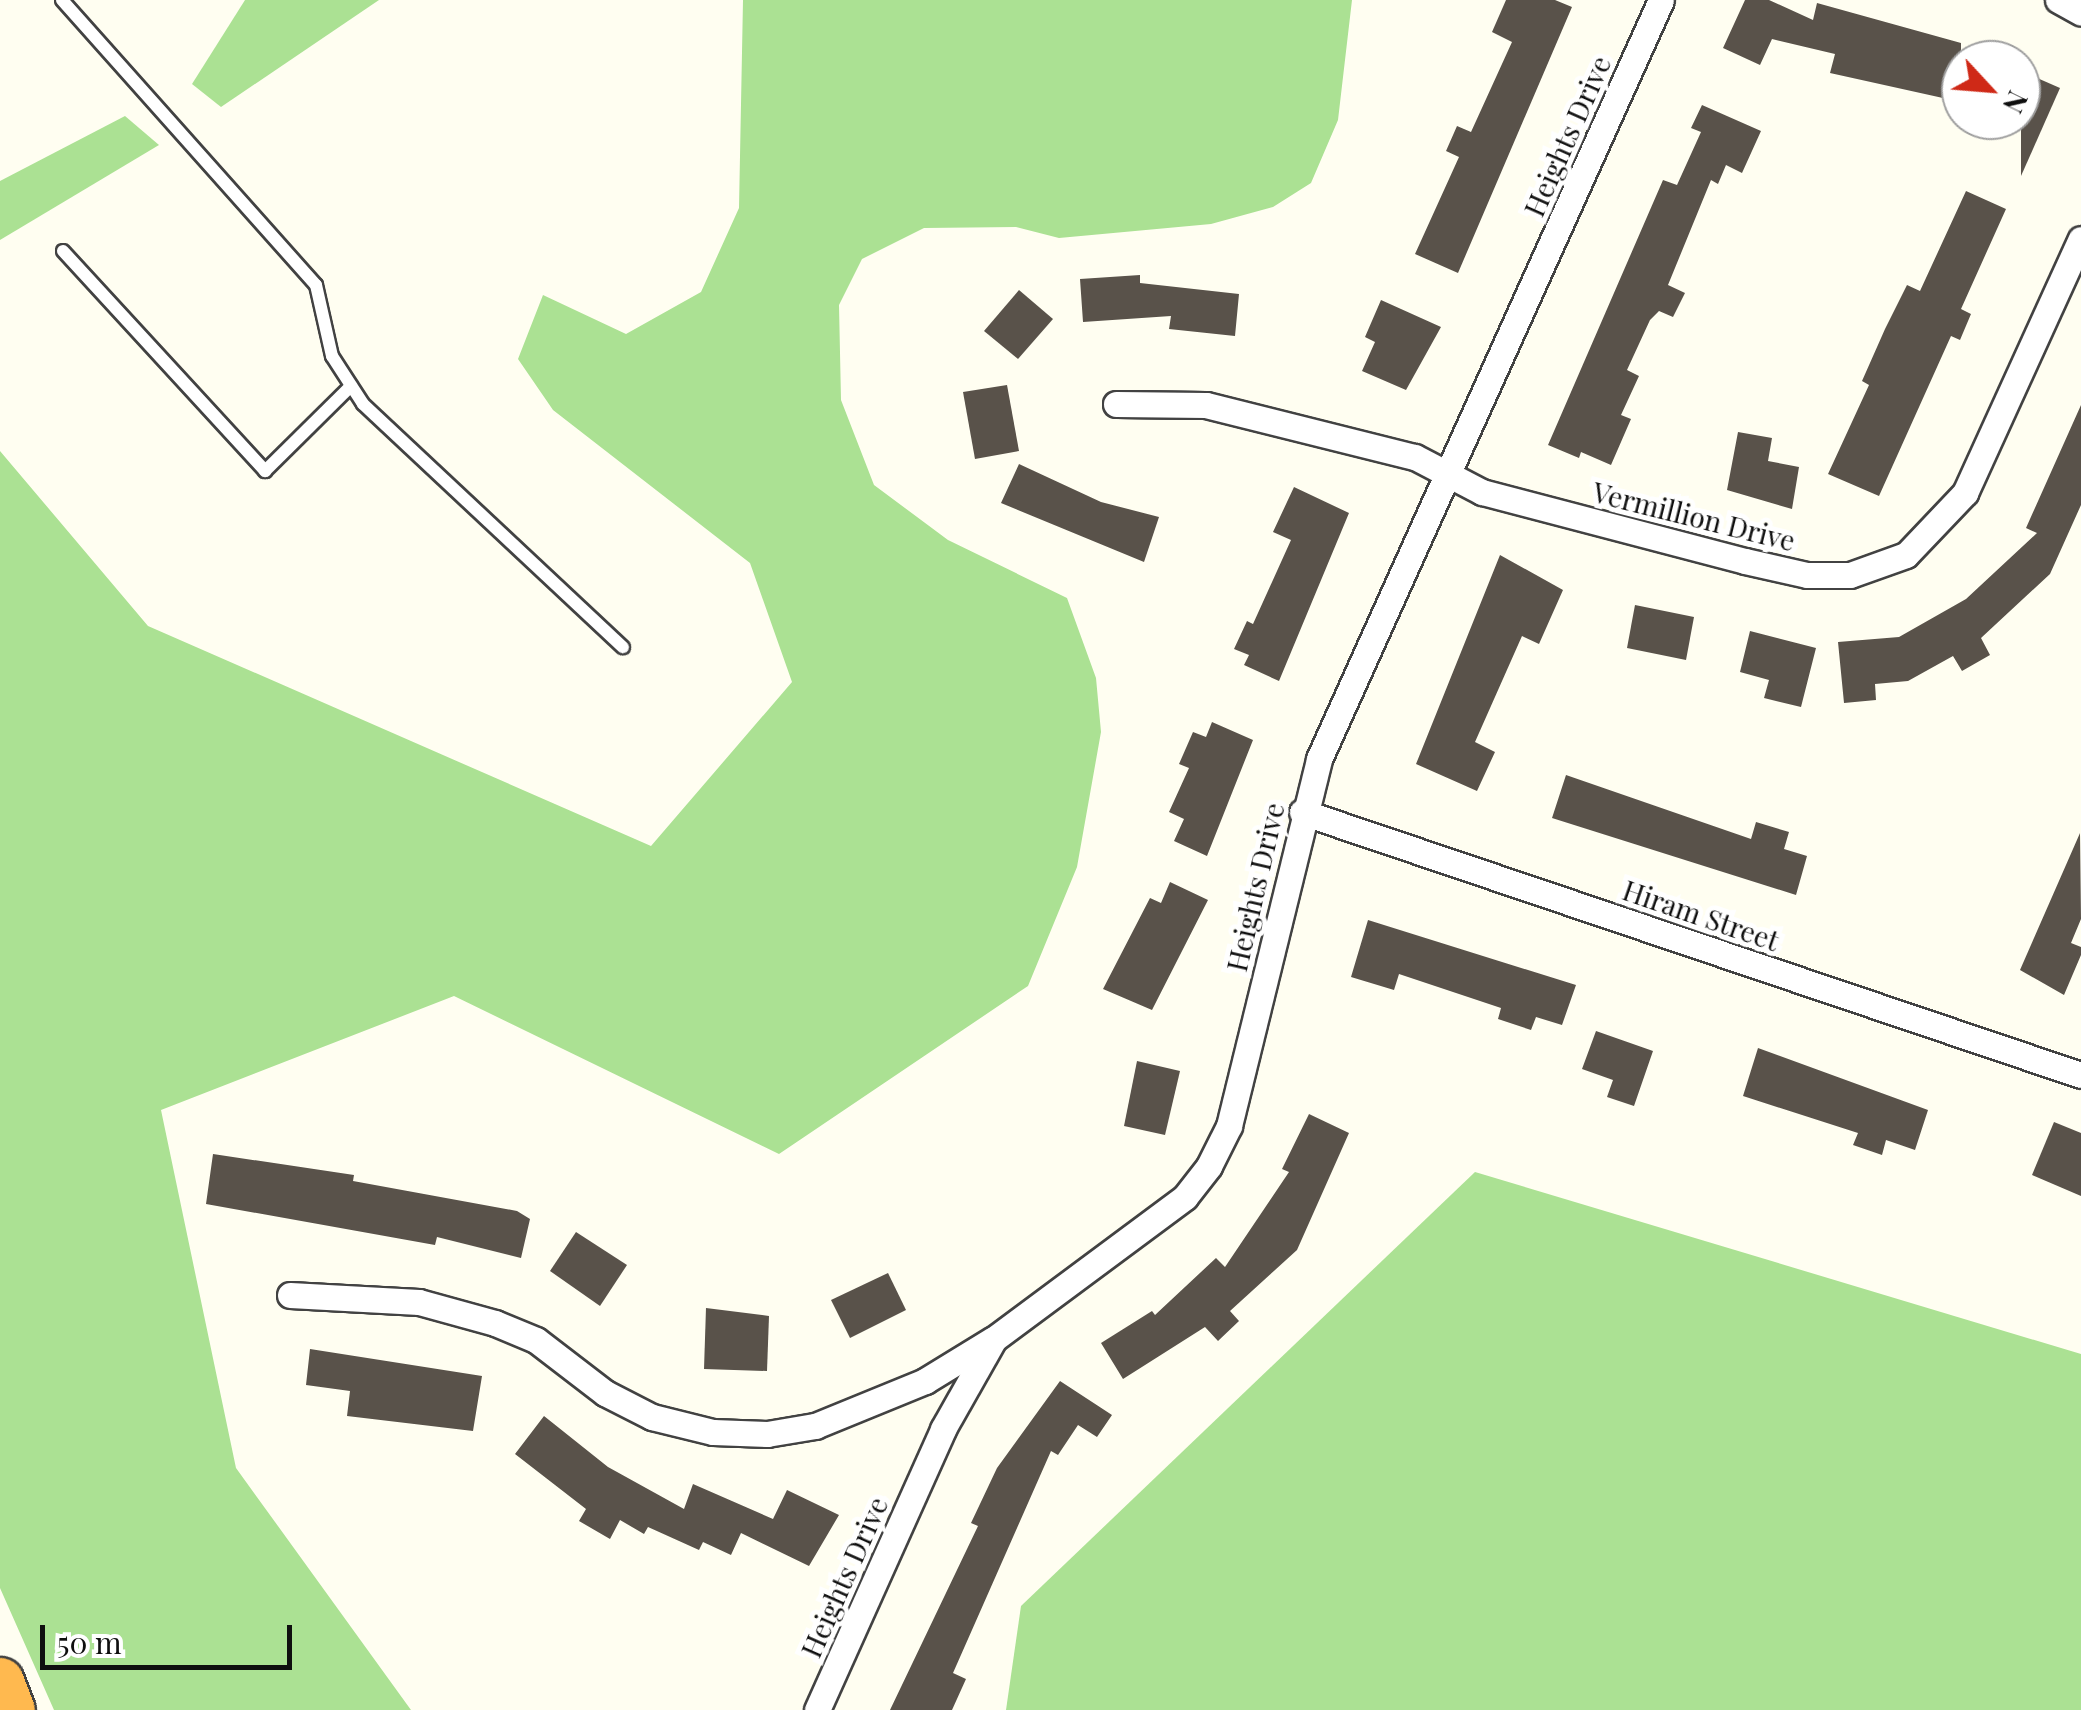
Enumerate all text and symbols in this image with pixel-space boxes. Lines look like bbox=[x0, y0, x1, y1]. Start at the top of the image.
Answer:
north arrow bbox=[1941, 40, 2041, 140]
street label: Heights Drive bbox=[1517, 50, 1617, 222]
text: N bbox=[1996, 85, 2038, 120]
street label: Vermillion Drive bbox=[1589, 475, 1799, 557]
street label: Heights Drive bbox=[1219, 799, 1291, 975]
street label: Hiram Street bbox=[1619, 873, 1783, 957]
street label: Heights Drive bbox=[794, 1491, 894, 1663]
scale bar bbox=[45, 1605, 298, 1667]
text: 50 m bbox=[57, 1622, 122, 1662]

